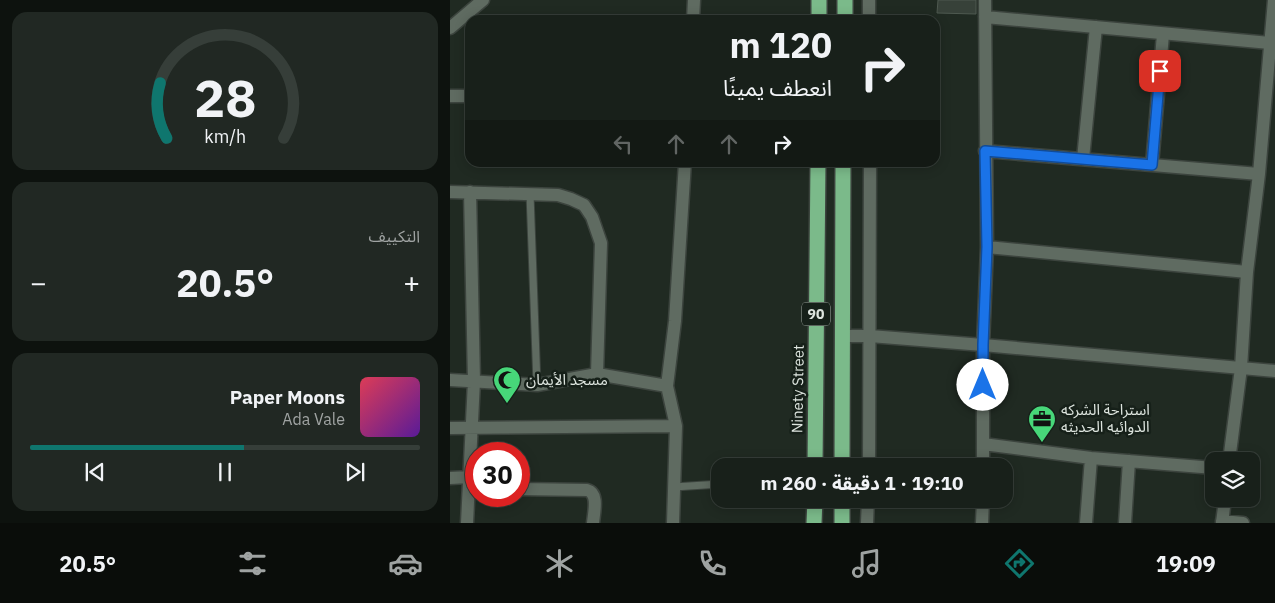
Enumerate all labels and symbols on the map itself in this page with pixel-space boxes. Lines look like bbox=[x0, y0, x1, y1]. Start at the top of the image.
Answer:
pin bbox=[1139, 50, 1181, 92]
road number: 90 bbox=[802, 302, 830, 326]
street label: Ninety Street bbox=[787, 345, 808, 433]
position arrow bbox=[956, 358, 1008, 410]
mosque icon: مسجد الأيمان bbox=[492, 365, 522, 404]
place label: مسجد الأيمان bbox=[526, 370, 608, 389]
place label: استراحة الشركه الدوائيه الحديثه bbox=[1061, 400, 1150, 436]
office icon: استراحة الشركه الدوائيه الحديثه bbox=[1027, 404, 1057, 443]
speed limit sign: 30 bbox=[465, 442, 530, 507]

